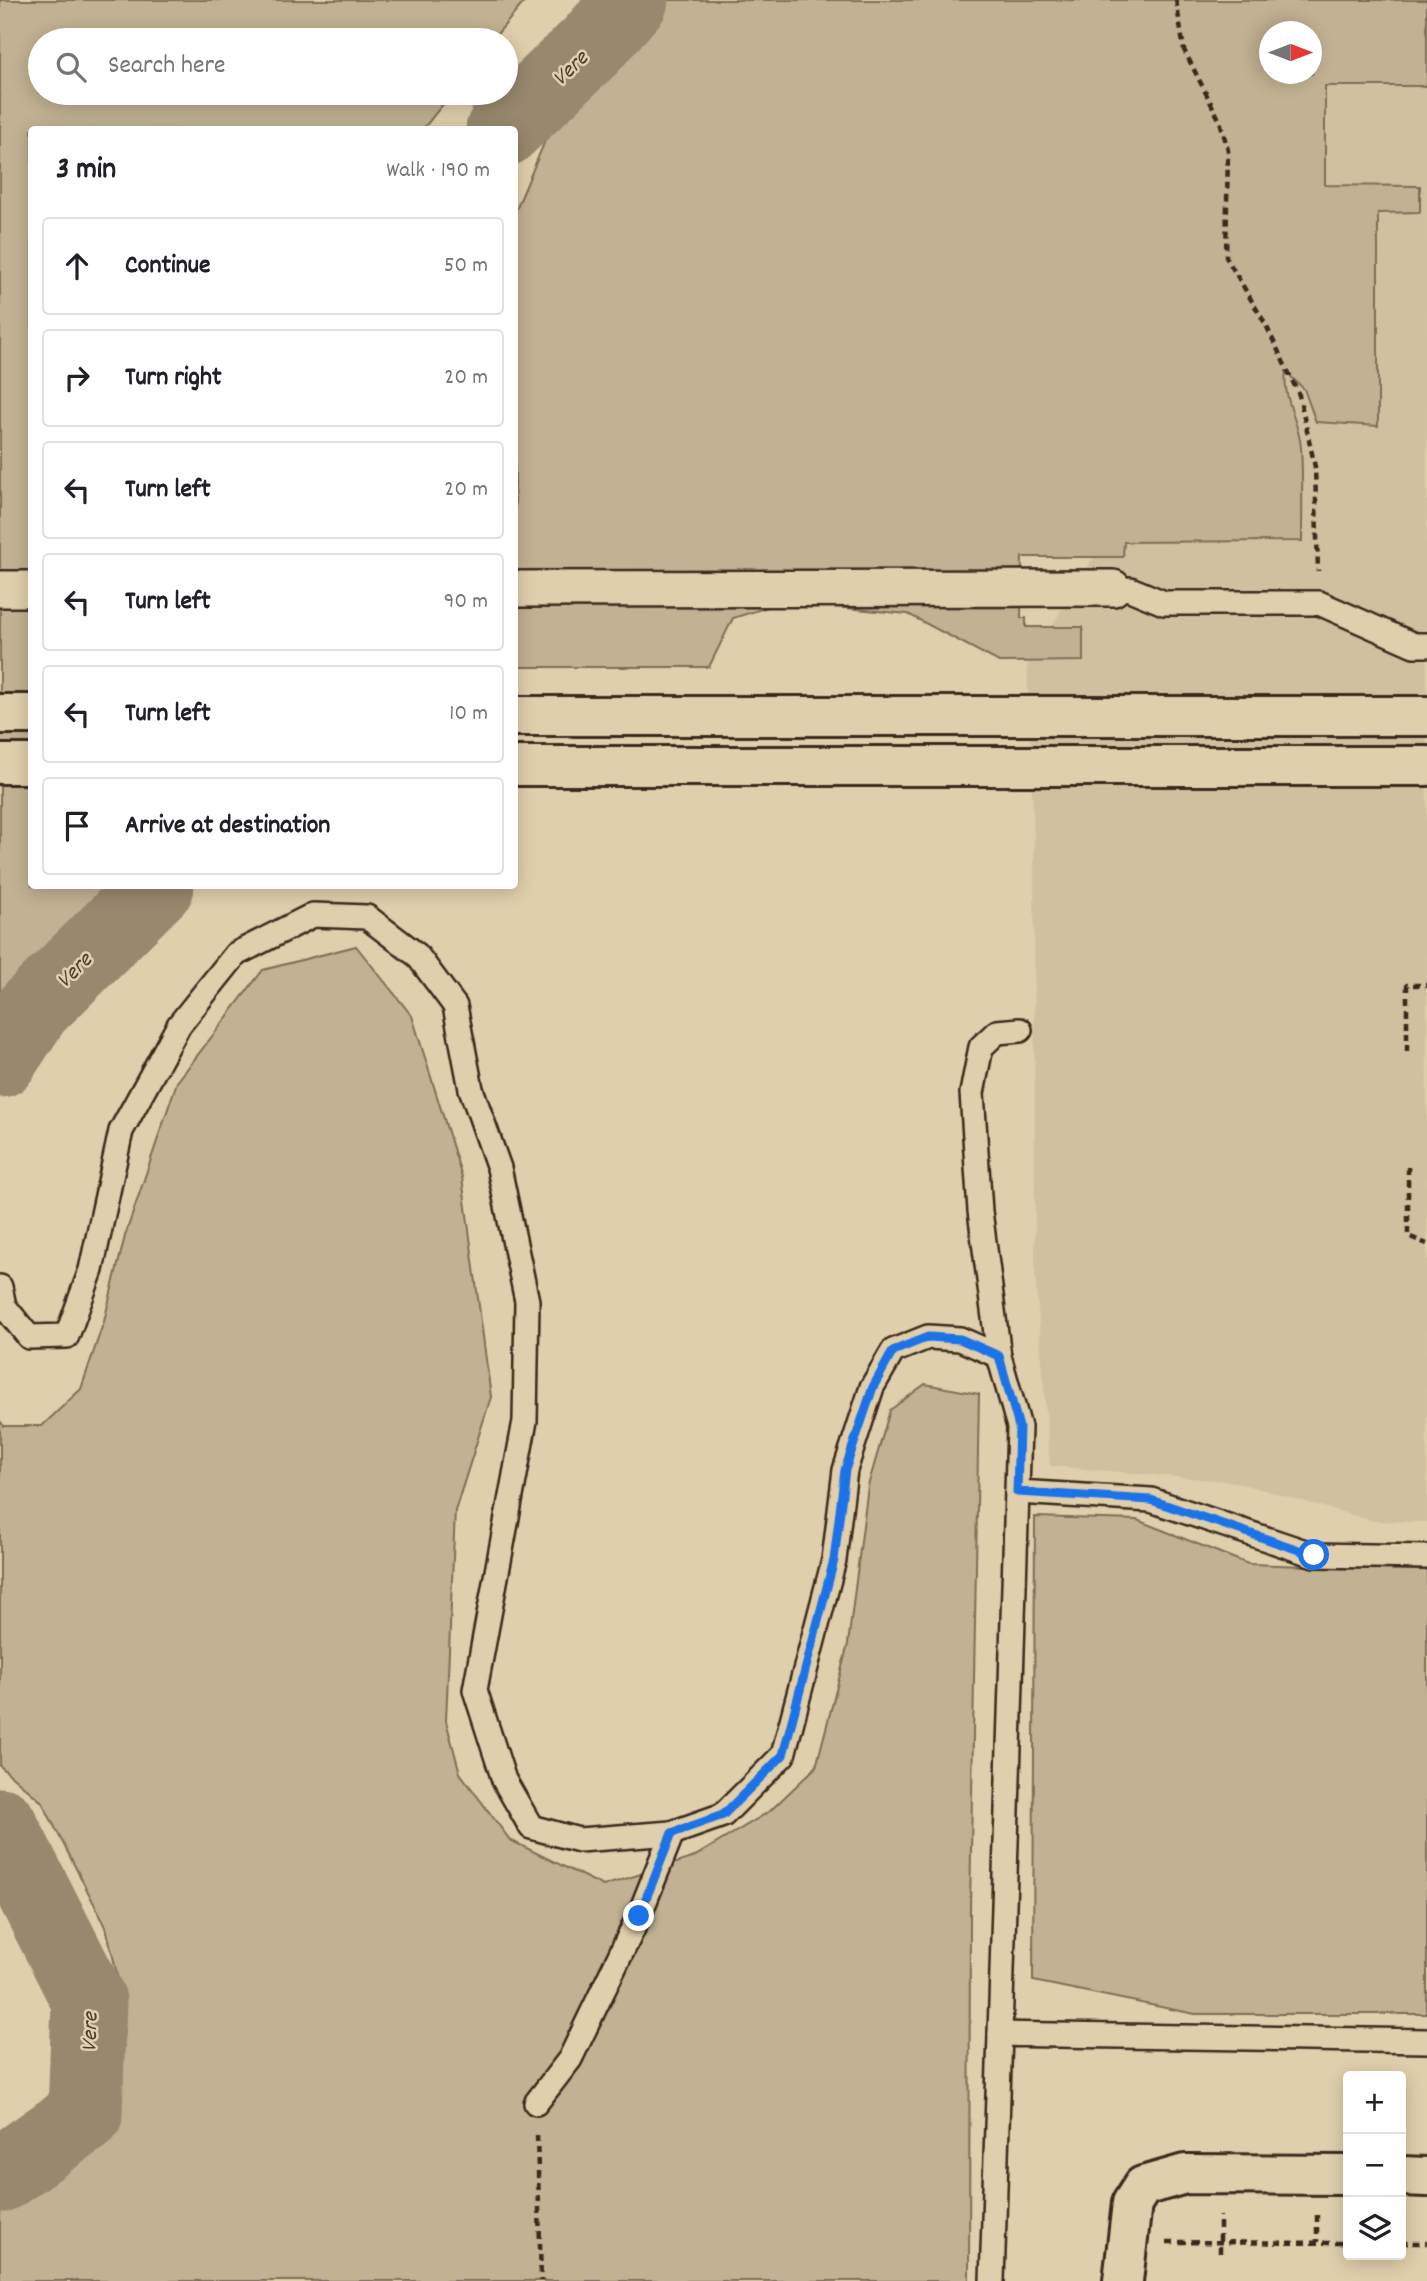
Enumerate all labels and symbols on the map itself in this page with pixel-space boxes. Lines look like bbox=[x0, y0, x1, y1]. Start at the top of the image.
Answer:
north arrow bbox=[1259, 21, 1322, 84]
water label: Vere bbox=[546, 43, 599, 95]
water label: Vere bbox=[50, 944, 103, 997]
route start bbox=[1298, 1539, 1329, 1570]
route end bbox=[623, 1900, 654, 1931]
water label: Vere bbox=[74, 2010, 109, 2053]

